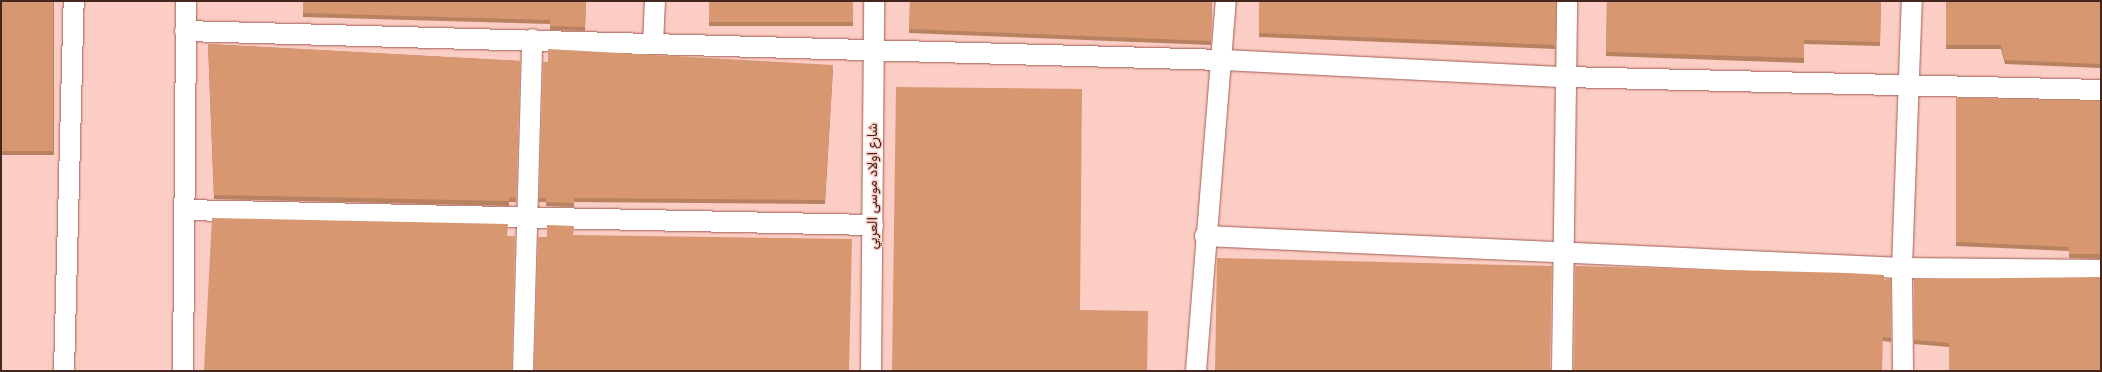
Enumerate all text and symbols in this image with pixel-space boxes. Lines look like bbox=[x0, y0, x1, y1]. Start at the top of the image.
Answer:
street label: شارع اولاد موسى العربي bbox=[865, 123, 881, 249]

